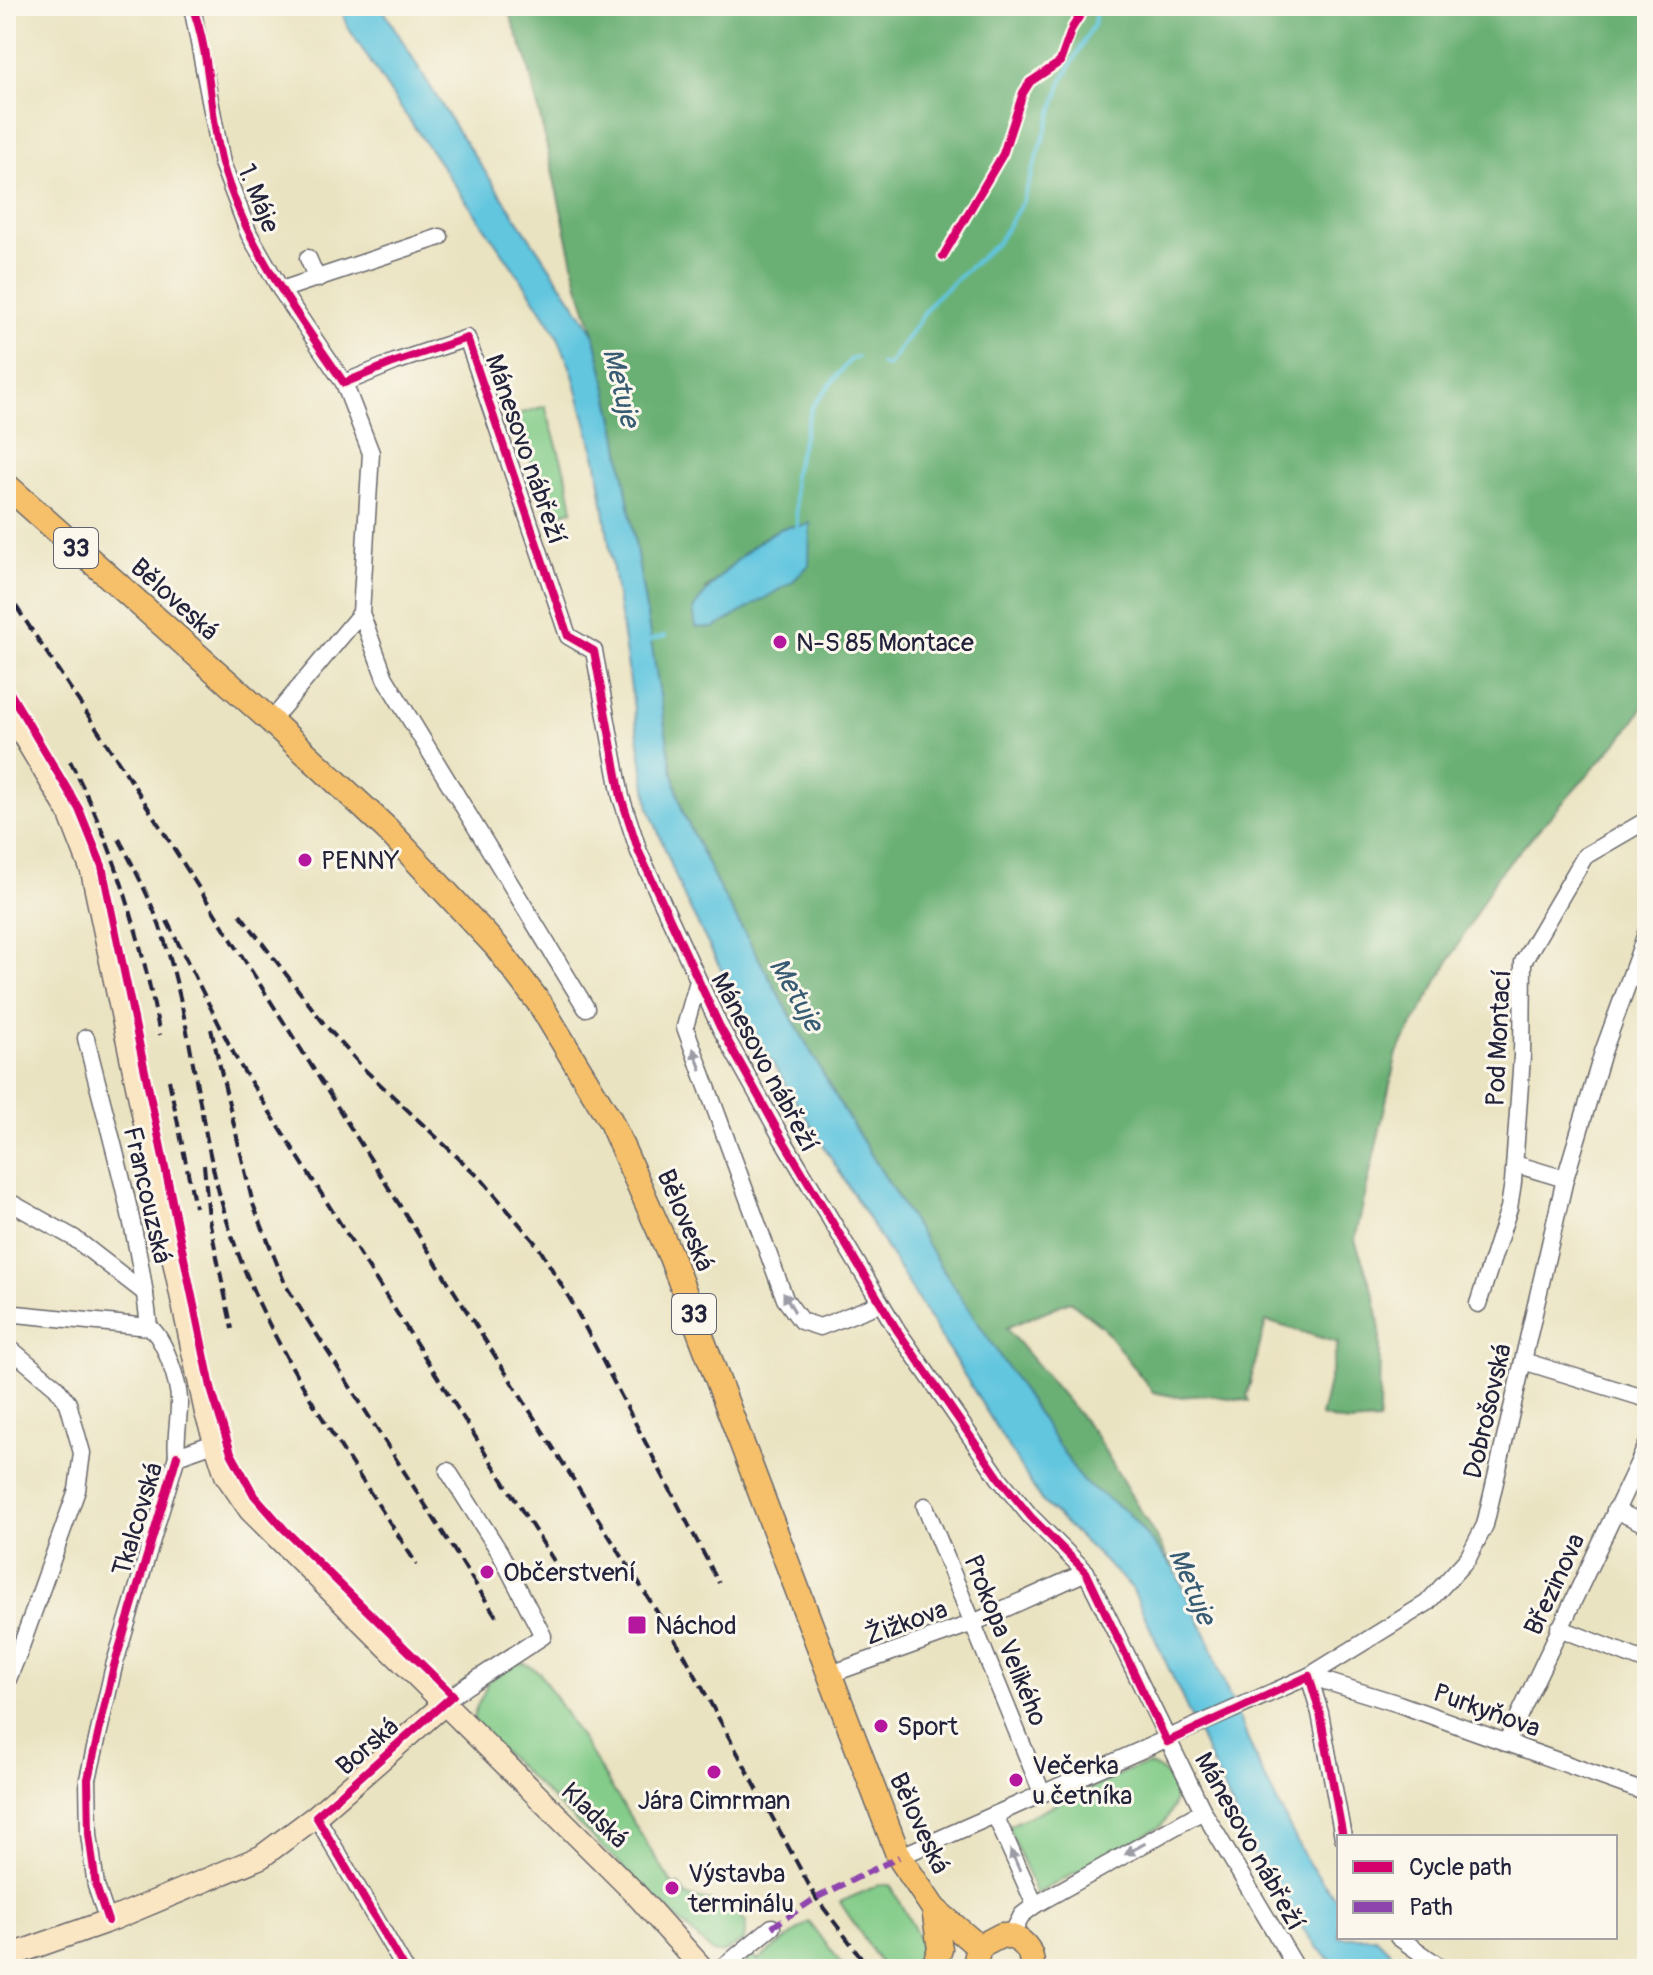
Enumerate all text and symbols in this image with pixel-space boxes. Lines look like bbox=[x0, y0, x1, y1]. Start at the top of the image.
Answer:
street label: 1. Máje bbox=[230, 159, 286, 238]
water label: Metuje bbox=[594, 345, 648, 433]
street label: Mánesovo nábřeží bbox=[478, 350, 573, 548]
road number: 33 bbox=[54, 528, 98, 568]
street label: Běloveská bbox=[124, 552, 225, 648]
place label: N-S 85 Montace bbox=[796, 627, 974, 659]
marker: N-S 85 Montace bbox=[771, 633, 789, 651]
place label: PENNY bbox=[321, 845, 400, 877]
marker: PENNY bbox=[296, 851, 314, 869]
water label: Metuje bbox=[761, 952, 832, 1041]
street label: Mánesovo nábřeží bbox=[703, 967, 825, 1158]
street label: Pod Montací bbox=[1479, 969, 1519, 1107]
one-way arrow bbox=[690, 1047, 703, 1071]
street label: Francouzská bbox=[116, 1124, 178, 1267]
street label: Běloveská bbox=[649, 1164, 721, 1276]
one-way arrow bbox=[782, 1291, 796, 1313]
road number: 33 bbox=[672, 1294, 716, 1334]
street label: Dobrošovská bbox=[1457, 1341, 1519, 1482]
street label: Tkalcovská bbox=[106, 1459, 170, 1580]
street label: Březinova bbox=[1517, 1528, 1592, 1640]
water label: Metuje bbox=[1160, 1543, 1225, 1633]
street label: Prokopa Velikého bbox=[956, 1550, 1054, 1731]
place label: Občerstvení bbox=[503, 1557, 636, 1589]
marker: Občerstvení bbox=[478, 1563, 496, 1581]
street label: Žižkova bbox=[861, 1593, 952, 1653]
place label: Náchod bbox=[655, 1610, 737, 1642]
marker: Náchod bbox=[626, 1614, 648, 1636]
street label: Purkyňova bbox=[1429, 1677, 1544, 1745]
street label: Borská bbox=[330, 1711, 406, 1783]
place label: Sport bbox=[897, 1711, 959, 1743]
marker: Sport bbox=[872, 1717, 890, 1735]
street label: Mánesovo nábřeží bbox=[1187, 1747, 1311, 1936]
place label: Večerka u četníka bbox=[1032, 1750, 1132, 1812]
marker: Jára Cimrman bbox=[705, 1763, 723, 1781]
street label: Běloveská bbox=[882, 1768, 956, 1879]
marker: Večerka u četníka bbox=[1007, 1771, 1025, 1789]
street label: Kladská bbox=[554, 1776, 635, 1855]
place label: Jára Cimrman bbox=[637, 1785, 791, 1817]
legend bbox=[1337, 1835, 1617, 1939]
one-way arrow bbox=[1124, 1842, 1146, 1856]
one-way arrow bbox=[1008, 1848, 1022, 1872]
text: Cycle path bbox=[1409, 1853, 1512, 1882]
place label: Výstavba terminálu bbox=[687, 1858, 794, 1920]
marker: Výstavba terminálu bbox=[663, 1879, 681, 1897]
text: Path bbox=[1409, 1893, 1453, 1922]

